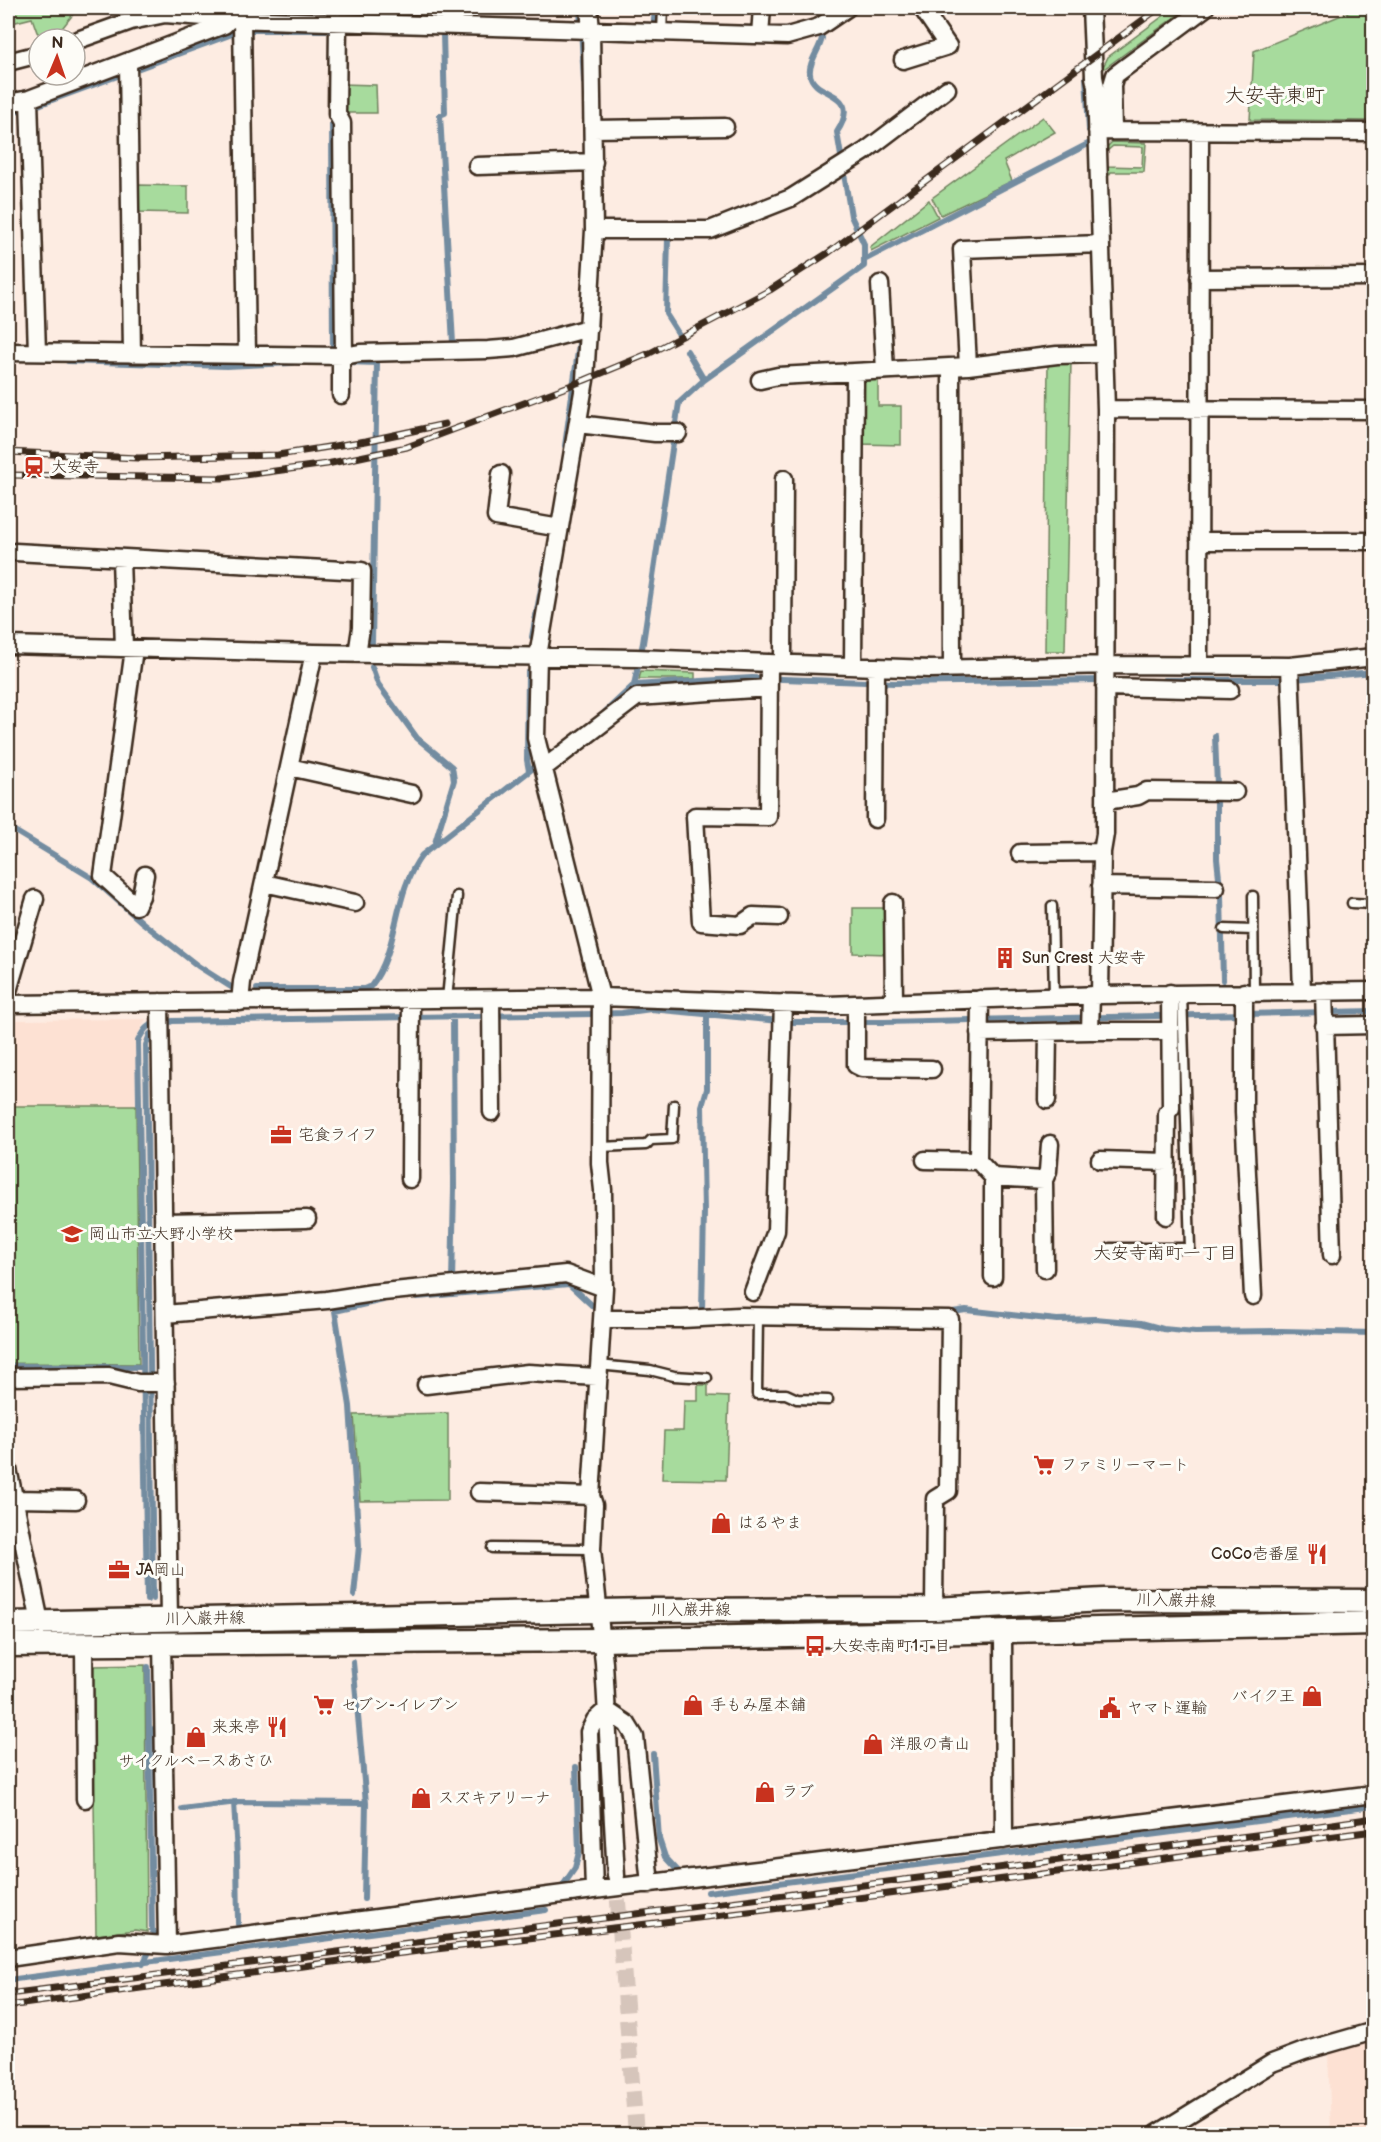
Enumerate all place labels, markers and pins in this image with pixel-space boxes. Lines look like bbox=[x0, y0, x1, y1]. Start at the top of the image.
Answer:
station icon: 大安寺 bbox=[22, 455, 46, 479]
place label: 大安寺 bbox=[51, 458, 99, 477]
building icon: Sun Crest 大安寺 bbox=[993, 946, 1017, 970]
place label: Sun Crest 大安寺 bbox=[1022, 949, 1145, 968]
office icon: 宅食ライフ bbox=[269, 1123, 293, 1147]
place label: 宅食ライフ bbox=[298, 1126, 377, 1145]
school or university icon: 岡山市立大野小学校 bbox=[60, 1222, 84, 1246]
place label: 岡山市立大野小学校 bbox=[89, 1225, 233, 1244]
supermarket icon: ファミリーマート bbox=[1032, 1453, 1056, 1477]
place label: ファミリーマート bbox=[1061, 1456, 1189, 1475]
shop icon: はるやま bbox=[709, 1511, 733, 1535]
place label: はるやま bbox=[738, 1514, 802, 1533]
restaurant icon: CoCo壱番屋 bbox=[1305, 1542, 1329, 1566]
place label: CoCo壱番屋 bbox=[1211, 1545, 1300, 1564]
office icon: JA岡山 bbox=[107, 1558, 131, 1582]
place label: JA岡山 bbox=[136, 1561, 185, 1580]
bus stop icon: 大安寺南町1丁目 bbox=[803, 1634, 827, 1658]
place label: 大安寺南町1丁目 bbox=[832, 1637, 950, 1656]
shop icon: バイク王 bbox=[1300, 1684, 1324, 1708]
place label: バイク王 bbox=[1232, 1687, 1295, 1706]
supermarket icon: セブン-イレブン bbox=[312, 1693, 336, 1717]
shop icon: 手もみ屋本舗 bbox=[681, 1693, 705, 1717]
place label: セブン-イレブン bbox=[341, 1696, 459, 1715]
place label: 手もみ屋本舗 bbox=[710, 1696, 806, 1715]
public building icon: ヤマト運輸 bbox=[1098, 1696, 1122, 1720]
place label: ヤマト運輸 bbox=[1127, 1699, 1207, 1718]
restaurant icon: 来来亭 bbox=[265, 1715, 289, 1739]
place label: 来来亭 bbox=[212, 1718, 260, 1737]
shop icon: サイクルベースあさひ bbox=[184, 1725, 208, 1749]
shop icon: 洋服の青山 bbox=[861, 1732, 885, 1756]
place label: 洋服の青山 bbox=[890, 1735, 970, 1754]
place label: サイクルベースあさひ bbox=[118, 1752, 274, 1771]
shop icon: ラブ bbox=[753, 1780, 777, 1804]
place label: ラブ bbox=[782, 1783, 814, 1802]
shop icon: スズキアリーナ bbox=[409, 1786, 433, 1810]
place label: スズキアリーナ bbox=[438, 1789, 551, 1808]

